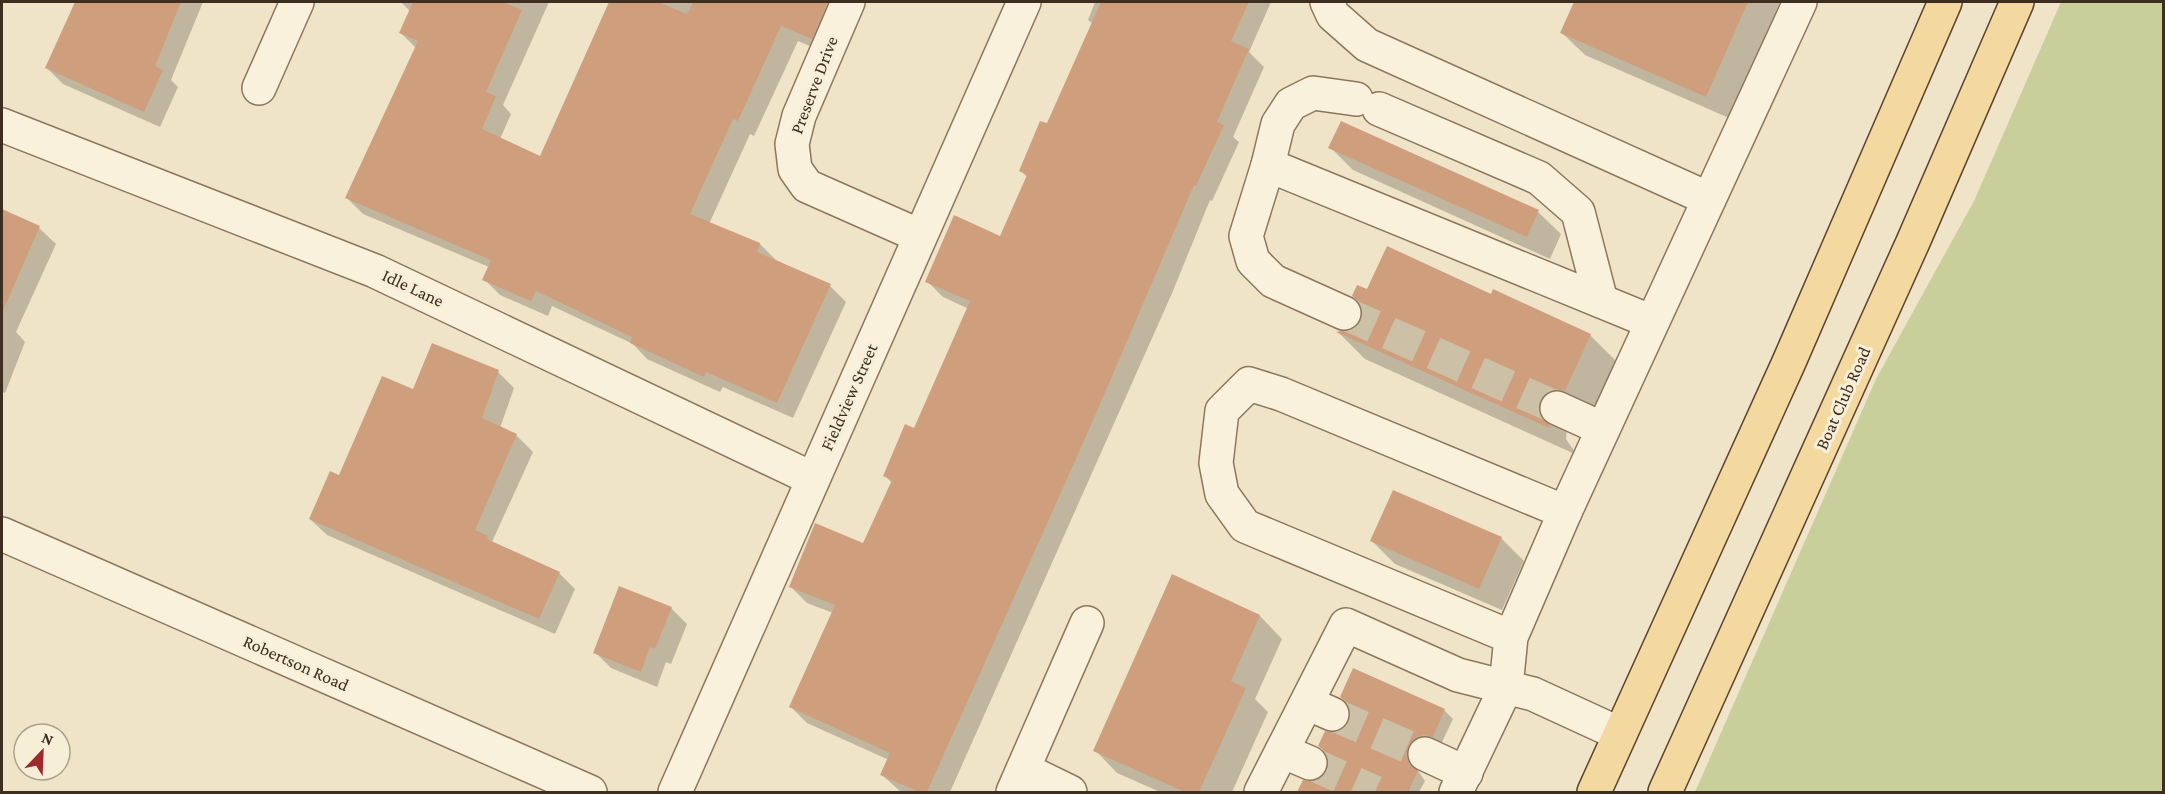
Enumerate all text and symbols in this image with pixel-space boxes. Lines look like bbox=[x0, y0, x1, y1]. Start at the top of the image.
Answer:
street label: Preserve Drive bbox=[786, 33, 842, 137]
street label: Idle Lane bbox=[379, 265, 447, 311]
street label: Fieldview Street bbox=[816, 339, 882, 454]
street label: Boat Club Road bbox=[1811, 343, 1875, 453]
street label: Robertson Road bbox=[240, 631, 352, 695]
north arrow bbox=[12, 722, 72, 782]
text: N bbox=[39, 729, 56, 749]

